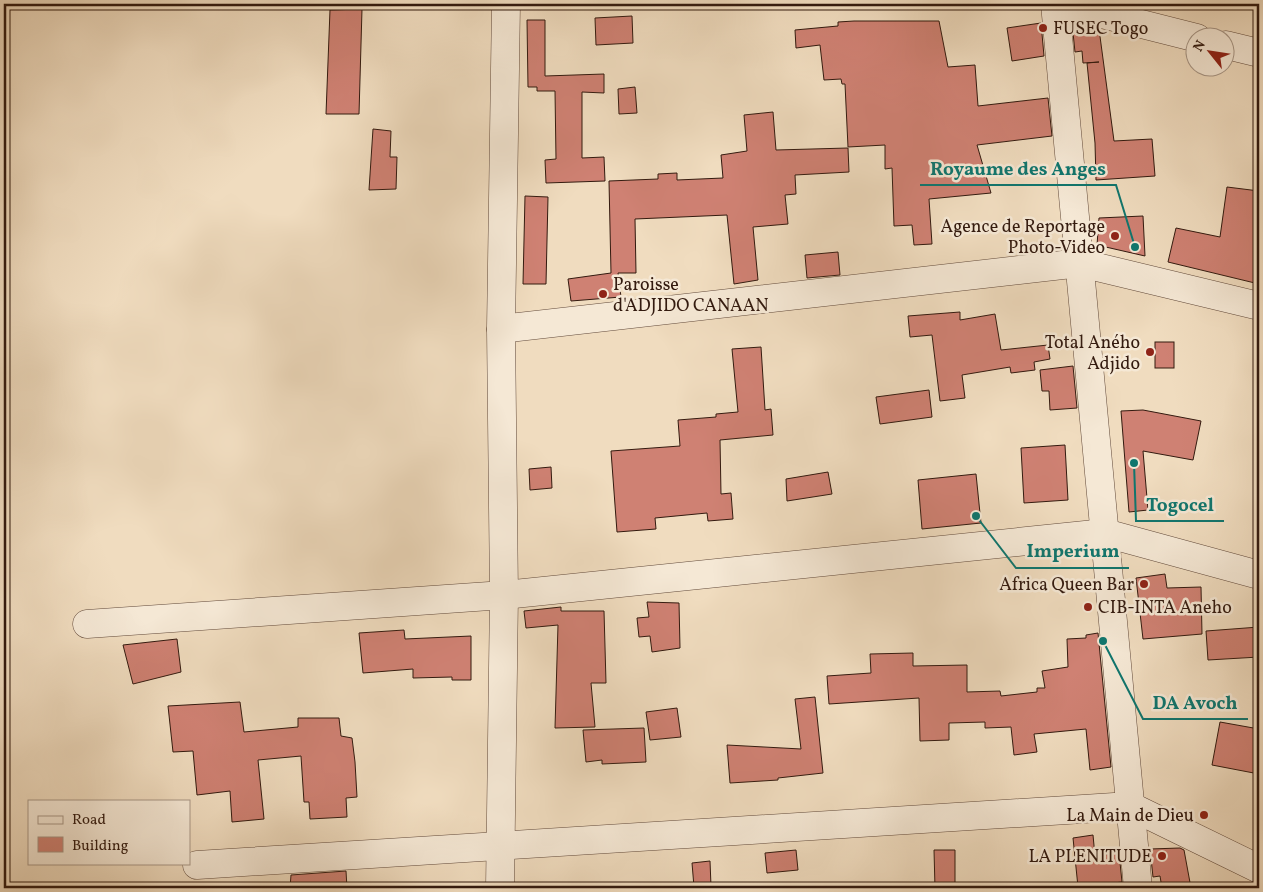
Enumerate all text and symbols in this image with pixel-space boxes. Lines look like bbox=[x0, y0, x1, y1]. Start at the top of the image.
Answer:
place label: FUSEC Togo bbox=[1053, 17, 1148, 42]
marker: FUSEC Togo bbox=[1037, 22, 1049, 34]
north arrow bbox=[1186, 28, 1236, 78]
text: N bbox=[1189, 37, 1211, 55]
callout: Royaume des Anges bbox=[920, 151, 1116, 185]
text: Royaume des Anges bbox=[930, 157, 1106, 183]
place label: Agence de Reportage Photo-Video bbox=[940, 215, 1105, 261]
marker: Agence de Reportage Photo-Video bbox=[1109, 230, 1121, 242]
place label: Paroisse d'ADJIDO CANAAN bbox=[613, 273, 769, 319]
marker: Paroisse d'ADJIDO CANAAN bbox=[597, 288, 609, 300]
place label: Total Aného Adjido bbox=[1045, 331, 1140, 377]
marker: Total Aného Adjido bbox=[1144, 346, 1156, 358]
callout: Togocel bbox=[1136, 487, 1224, 521]
text: Togocel bbox=[1146, 493, 1214, 519]
callout: Imperium bbox=[1016, 534, 1129, 568]
text: Imperium bbox=[1026, 539, 1120, 565]
place label: Africa Queen Bar bbox=[999, 573, 1134, 598]
marker: Africa Queen Bar bbox=[1138, 578, 1150, 590]
place label: CIB-INTA Aneho bbox=[1098, 596, 1232, 621]
marker: CIB-INTA Aneho bbox=[1082, 601, 1094, 613]
callout: DA Avoch bbox=[1143, 685, 1248, 719]
text: DA Avoch bbox=[1152, 691, 1238, 717]
legend bbox=[28, 800, 190, 864]
place label: La Main de Dieu bbox=[1066, 804, 1194, 829]
marker: La Main de Dieu bbox=[1198, 809, 1210, 821]
text: Road bbox=[72, 810, 106, 831]
text: Building bbox=[72, 836, 129, 857]
place label: LA PLENITUDE bbox=[1028, 845, 1152, 870]
marker: LA PLENITUDE bbox=[1156, 850, 1168, 862]

